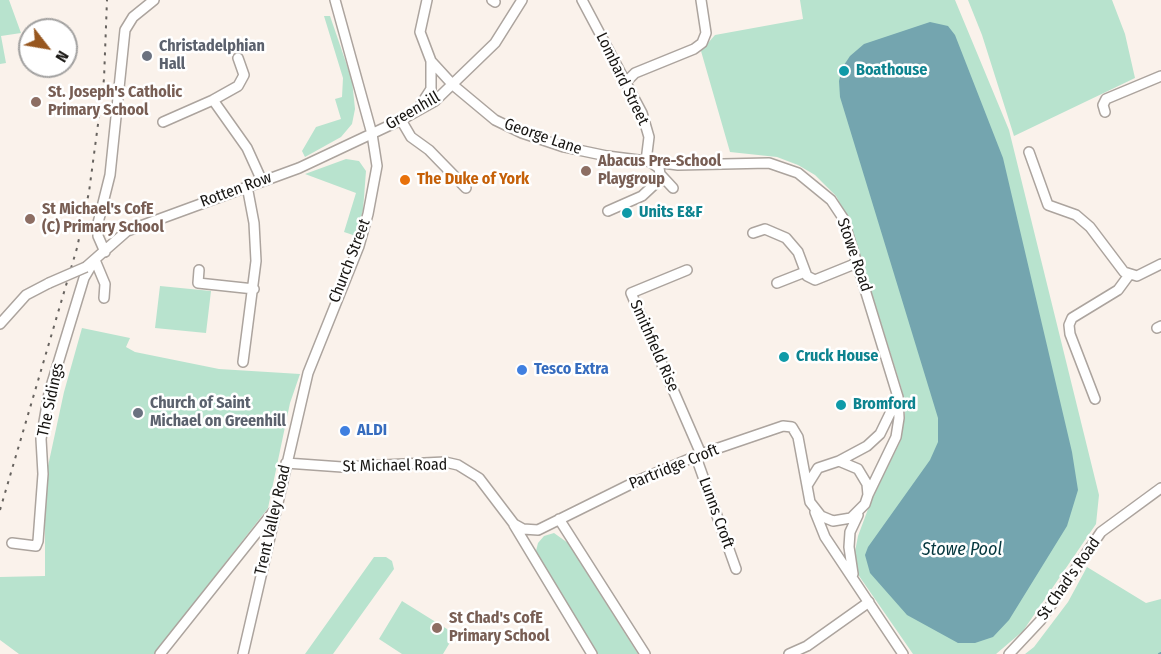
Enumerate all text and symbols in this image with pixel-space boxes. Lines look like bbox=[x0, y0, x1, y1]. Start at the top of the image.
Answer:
north arrow bbox=[18, 18, 78, 78]
street label: Lombard Street bbox=[591, 30, 653, 128]
place label: Christadelphian Hall bbox=[159, 37, 265, 75]
text: N bbox=[52, 47, 73, 66]
marker: Christadelphian Hall bbox=[140, 49, 154, 63]
place label: Boathouse bbox=[856, 61, 927, 81]
marker: Boathouse bbox=[837, 64, 851, 78]
place label: St. Joseph's Catholic Primary School bbox=[48, 83, 182, 121]
street label: Greenhill bbox=[382, 88, 444, 134]
marker: St. Joseph's Catholic Primary School bbox=[29, 95, 43, 109]
street label: George Lane bbox=[502, 115, 584, 159]
place label: Abacus Pre-School Playgroup bbox=[598, 152, 721, 190]
marker: Abacus Pre-School Playgroup bbox=[579, 164, 593, 178]
street label: Rotten Row bbox=[198, 168, 274, 212]
place label: The Duke of York bbox=[417, 170, 529, 190]
marker: The Duke of York bbox=[398, 173, 412, 187]
place label: St Michael's CofE (C) Primary School bbox=[42, 200, 164, 238]
place label: Units E&F bbox=[639, 203, 703, 223]
marker: Units E&F bbox=[620, 206, 634, 220]
marker: St Michael's CofE (C) Primary School bbox=[23, 212, 37, 226]
street label: Church Street bbox=[325, 216, 375, 306]
street label: Stowe Road bbox=[832, 216, 876, 294]
street label: Smithfield Rise bbox=[625, 297, 683, 395]
place label: Cruck House bbox=[796, 347, 878, 367]
marker: Cruck House bbox=[777, 350, 791, 364]
place label: Tesco Extra bbox=[534, 360, 609, 380]
street label: The Sidings bbox=[34, 361, 68, 439]
marker: Tesco Extra bbox=[515, 363, 529, 377]
place label: Church of Saint Michael on Greenhill bbox=[150, 394, 286, 432]
place label: Bromford bbox=[853, 395, 916, 415]
marker: Bromford bbox=[834, 398, 848, 412]
marker: Church of Saint Michael on Greenhill bbox=[131, 406, 145, 420]
place label: ALDI bbox=[357, 421, 387, 441]
marker: ALDI bbox=[338, 424, 352, 438]
street label: Partridge Croft bbox=[626, 440, 722, 494]
street label: St Michael Road bbox=[343, 455, 447, 477]
street label: Trent Valley Road bbox=[251, 463, 295, 577]
street label: Lunns Croft bbox=[694, 475, 738, 551]
street label: St Chad's Road bbox=[1033, 534, 1105, 624]
water label: Stowe Pool bbox=[922, 539, 1002, 561]
place label: St Chad's CofE Primary School bbox=[449, 609, 549, 647]
marker: St Chad's CofE Primary School bbox=[430, 621, 444, 635]

